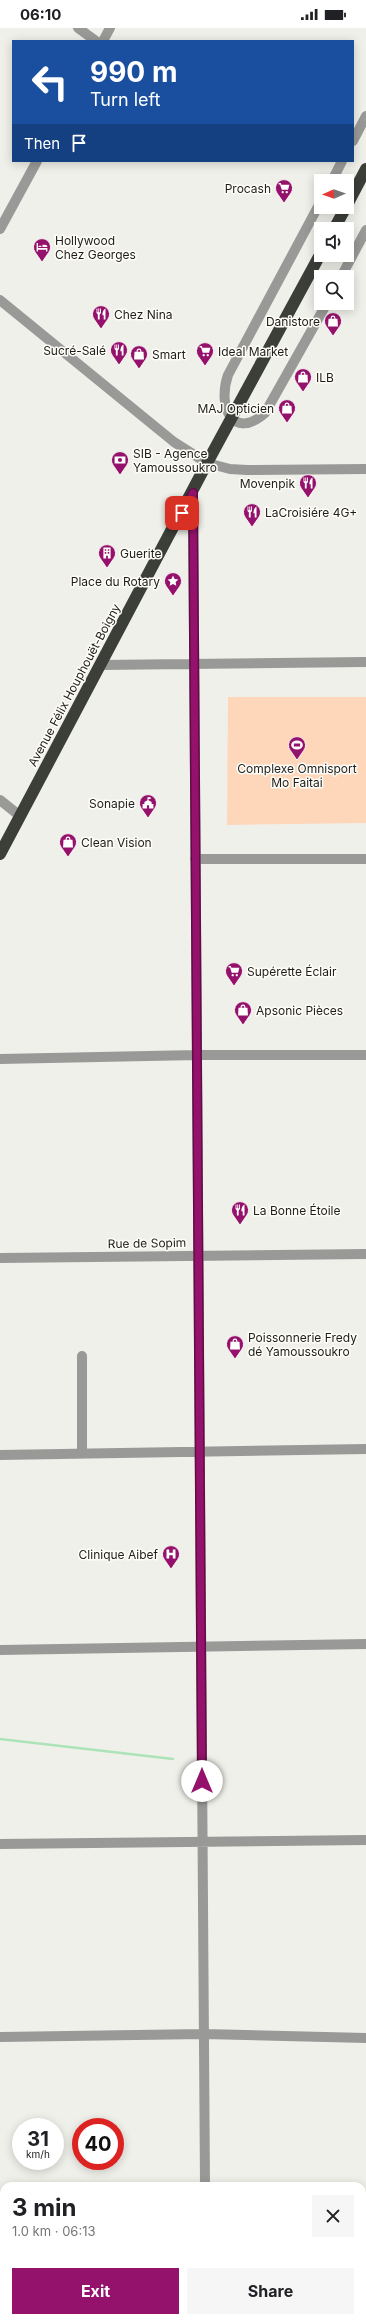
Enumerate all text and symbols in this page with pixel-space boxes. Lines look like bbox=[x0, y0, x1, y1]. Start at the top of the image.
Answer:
text: 06:10 bbox=[20, 5, 61, 24]
text: 990 m bbox=[90, 55, 177, 89]
icon: left bbox=[24, 56, 76, 108]
text: Turn left bbox=[90, 89, 160, 110]
icon: arrive bbox=[68, 132, 90, 154]
text: Then bbox=[24, 134, 60, 153]
north arrow bbox=[314, 174, 354, 214]
map controls bbox=[314, 174, 354, 310]
supermarket icon: Procash bbox=[274, 178, 294, 203]
place label: Procash bbox=[225, 181, 271, 196]
button: sound bbox=[314, 222, 354, 262]
place label: Hollywood Chez Georges bbox=[55, 233, 136, 262]
hotel icon: Hollywood Chez Georges bbox=[32, 237, 52, 262]
button: search bbox=[314, 270, 354, 310]
restaurant icon: Chez Nina bbox=[91, 304, 111, 329]
place label: Chez Nina bbox=[114, 307, 172, 322]
shop icon: Danistore bbox=[323, 311, 343, 336]
place label: Danistore bbox=[266, 314, 320, 329]
restaurant icon: Sucré-Salé bbox=[109, 340, 129, 365]
supermarket icon: Ideal Market bbox=[195, 341, 215, 366]
place label: Sucré-Salé bbox=[43, 343, 106, 358]
shop icon: Smart bbox=[129, 344, 149, 369]
place label: Ideal Market bbox=[218, 344, 288, 359]
place label: Smart bbox=[152, 347, 186, 362]
shop icon: ILB bbox=[293, 367, 313, 392]
place label: ILB bbox=[316, 370, 334, 385]
shop icon: MAJ Opticien bbox=[277, 398, 297, 423]
place label: MAJ Opticien bbox=[197, 401, 274, 416]
place label: SIB - Agence Yamoussoukro bbox=[133, 446, 217, 475]
bank icon: SIB - Agence Yamoussoukro bbox=[110, 450, 130, 475]
restaurant icon: Movenpik bbox=[298, 473, 318, 498]
place label: Movenpik bbox=[240, 476, 295, 491]
pin bbox=[165, 496, 199, 530]
icon: arrive bbox=[171, 502, 193, 524]
restaurant icon: LaCroisiére 4G+ bbox=[242, 502, 262, 527]
place label: LaCroisiére 4G+ bbox=[265, 505, 357, 520]
building icon: Guerite bbox=[97, 543, 117, 568]
place label: Guerite bbox=[120, 546, 161, 561]
place icon: Place du Rotary bbox=[163, 571, 183, 596]
place label: Place du Rotary bbox=[71, 574, 160, 589]
street label: Avenue Félix Houphouët-Boigny bbox=[25, 601, 123, 769]
sports icon: Complexe Omnisport Mo Faitai bbox=[287, 735, 307, 760]
place label: Complexe Omnisport Mo Faitai bbox=[237, 761, 357, 790]
public building icon: Sonapie bbox=[138, 793, 158, 818]
place label: Sonapie bbox=[89, 796, 135, 811]
shop icon: Clean Vision bbox=[58, 832, 78, 857]
place label: Clean Vision bbox=[81, 835, 152, 850]
supermarket icon: Supérette Éclair bbox=[224, 961, 244, 986]
place label: Supérette Éclair bbox=[247, 964, 337, 979]
shop icon: Apsonic Pièces bbox=[233, 1000, 253, 1025]
place label: Apsonic Pièces bbox=[256, 1003, 343, 1018]
restaurant icon: La Bonne Étoile bbox=[230, 1200, 250, 1225]
place label: La Bonne Étoile bbox=[253, 1203, 341, 1218]
street label: Rue de Sopim bbox=[108, 1235, 186, 1251]
place label: Poissonnerie Fredy dé Yamoussoukro bbox=[248, 1330, 357, 1359]
shop icon: Poissonnerie Fredy dé Yamoussoukro bbox=[225, 1334, 245, 1359]
hospital icon: Clinique Aibef bbox=[161, 1544, 181, 1569]
place label: Clinique Aibef bbox=[79, 1547, 159, 1562]
position arrow bbox=[181, 1760, 223, 1802]
speed limit sign: 40 bbox=[72, 2118, 124, 2170]
text: 31 bbox=[27, 2127, 49, 2151]
text: km/h bbox=[26, 2148, 50, 2160]
text: 3 min bbox=[12, 2193, 77, 2222]
button: close bbox=[312, 2195, 354, 2237]
text: 1.0 km · 06:13 bbox=[12, 2223, 95, 2239]
button: Exit bbox=[12, 2268, 179, 2314]
button: Share bbox=[187, 2268, 354, 2314]

